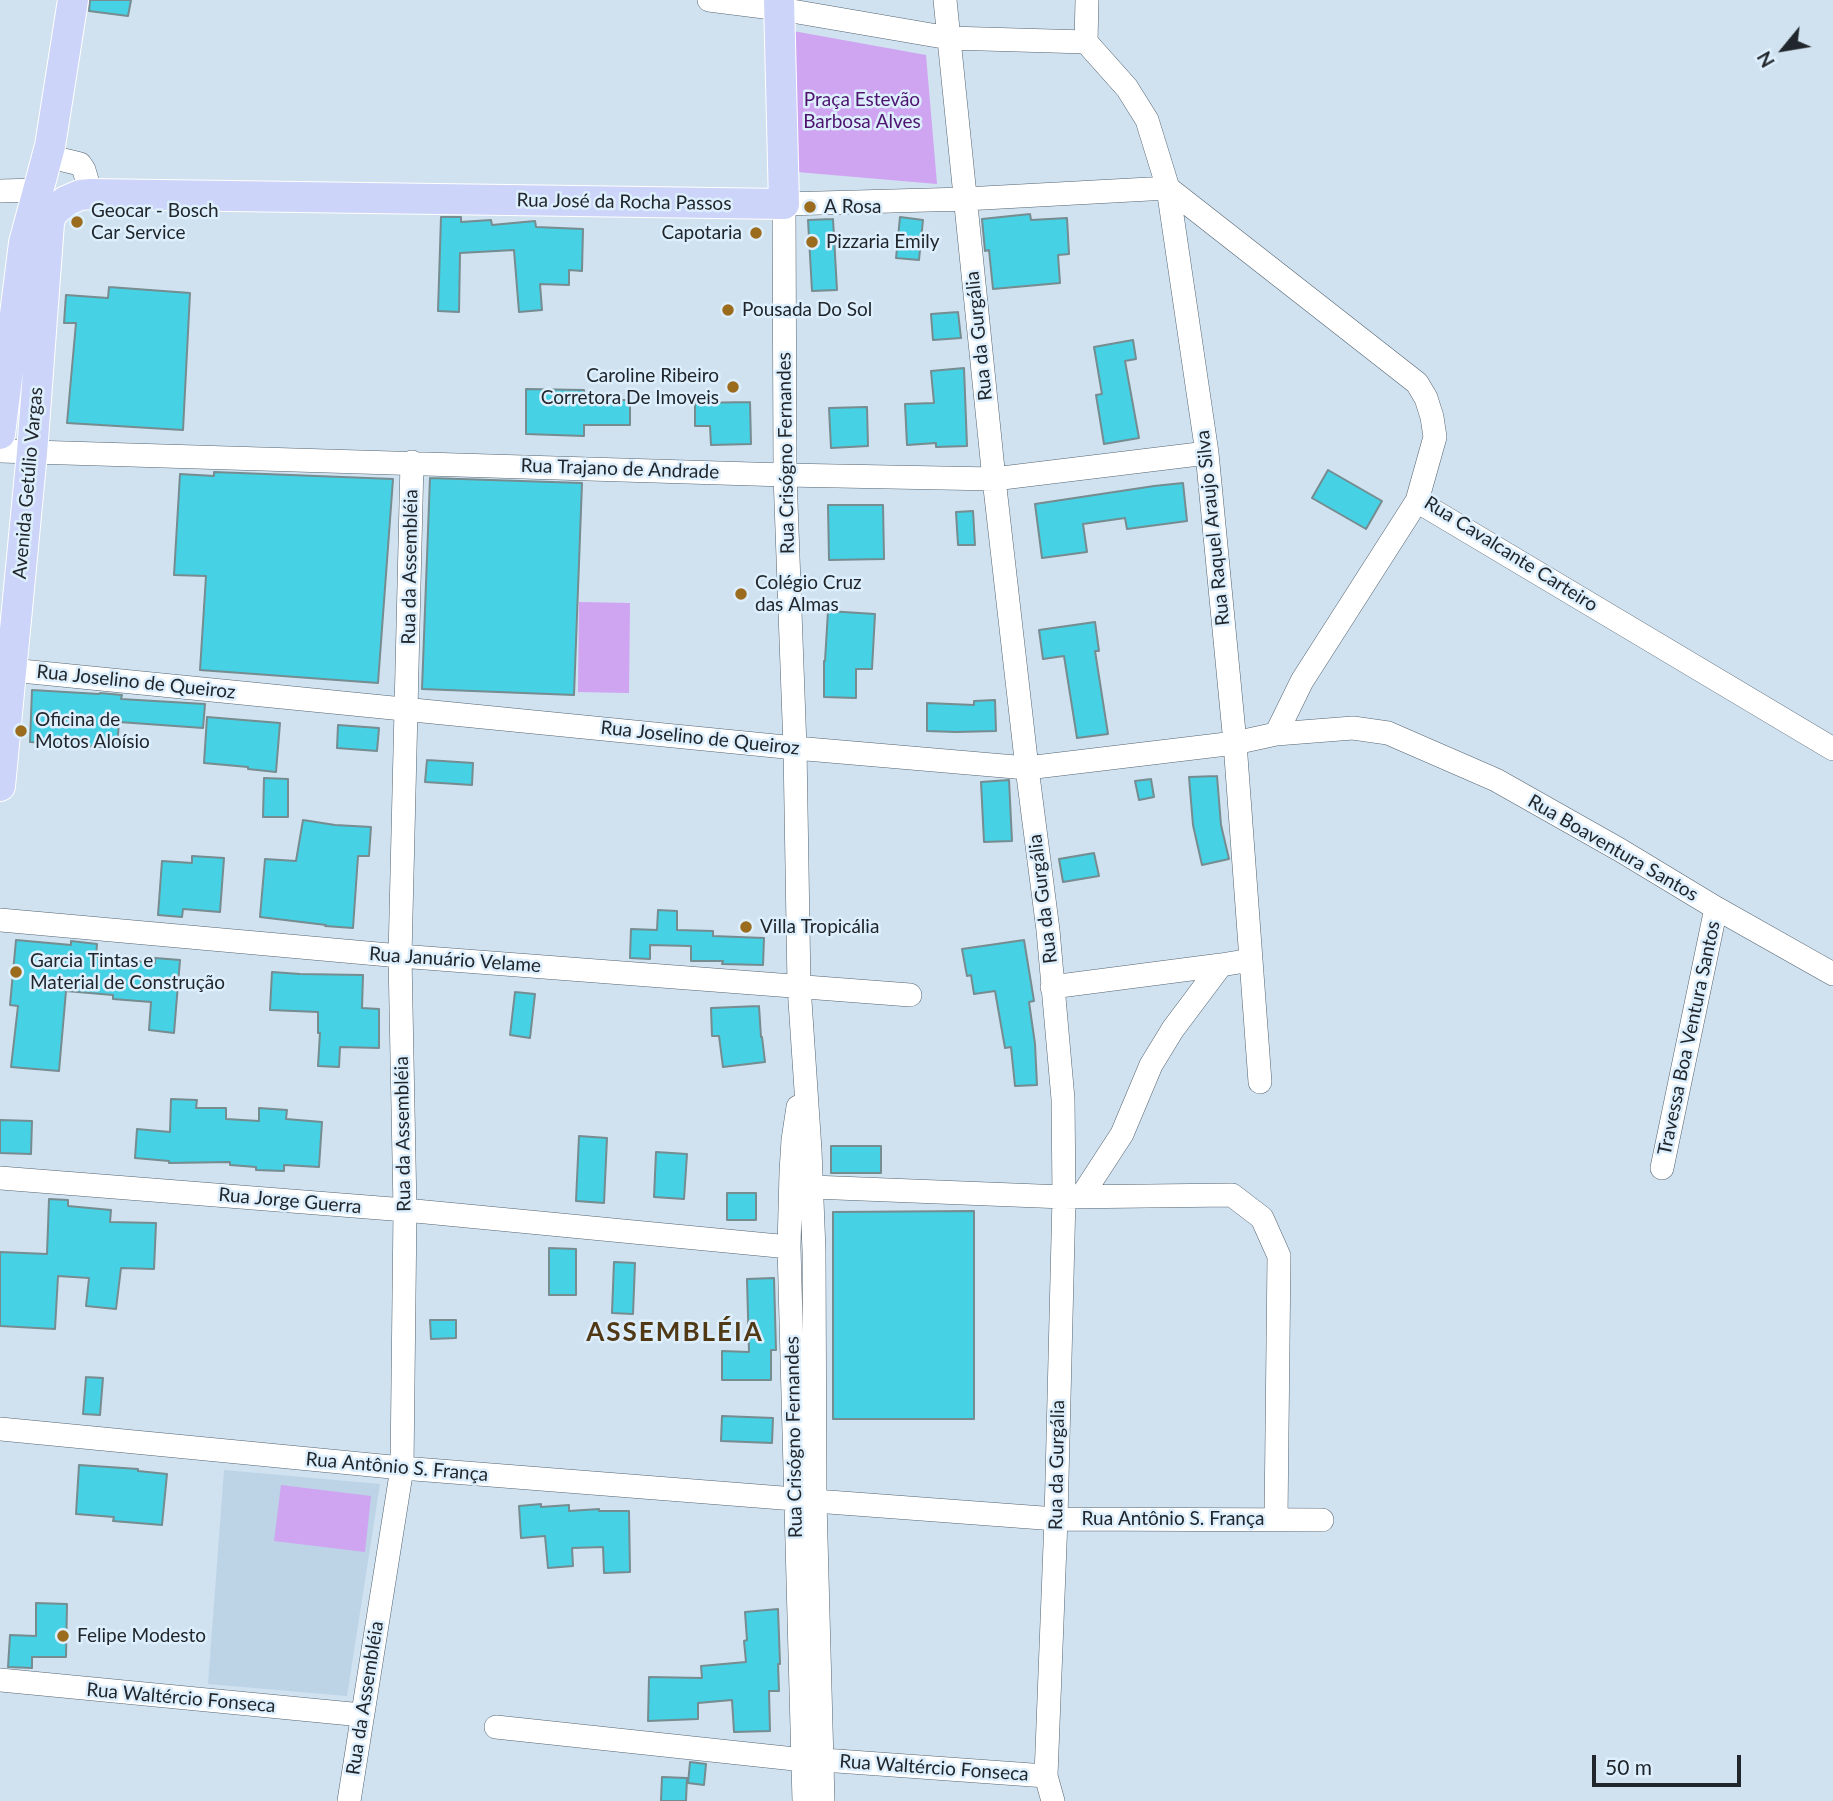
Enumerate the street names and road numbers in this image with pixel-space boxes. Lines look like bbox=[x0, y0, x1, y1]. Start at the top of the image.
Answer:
street label: Rua José da Rocha Passos bbox=[516, 189, 732, 215]
street label: Rua da Gurgália bbox=[961, 270, 997, 402]
street label: Rua Crisógno Fernandes bbox=[773, 352, 799, 554]
street label: Avenida Getúlio Vargas bbox=[8, 386, 48, 580]
street label: Rua Raquel Araujo Silva bbox=[1191, 429, 1235, 627]
street label: Rua Trajano de Andrade bbox=[520, 454, 720, 484]
street label: Rua da Assembléia bbox=[397, 489, 423, 645]
street label: Rua Cavalcante Carteiro bbox=[1420, 491, 1602, 617]
street label: Rua Joselino de Queiroz bbox=[35, 660, 237, 704]
street label: Rua Joselino de Queiroz bbox=[599, 716, 801, 760]
street label: Rua Boaventura Santos bbox=[1524, 790, 1702, 906]
street label: Rua da Gurgália bbox=[1024, 833, 1062, 965]
street label: Travessa Boa Ventura Santos bbox=[1653, 919, 1725, 1157]
street label: Rua Januário Velame bbox=[368, 943, 542, 977]
street label: Rua da Assembléia bbox=[390, 1056, 416, 1212]
street label: Rua Jorge Guerra bbox=[217, 1183, 363, 1219]
street label: Rua Crisógno Fernandes bbox=[781, 1336, 807, 1538]
street label: Rua da Gurgália bbox=[1044, 1400, 1070, 1530]
street label: Rua Antônio S. França bbox=[305, 1448, 489, 1486]
street label: Rua Antônio S. França bbox=[1082, 1508, 1264, 1530]
street label: Rua da Assembléia bbox=[342, 1619, 388, 1777]
street label: Rua Waltércio Fonseca bbox=[86, 1678, 276, 1718]
street label: Rua Waltércio Fonseca bbox=[839, 1750, 1029, 1786]

